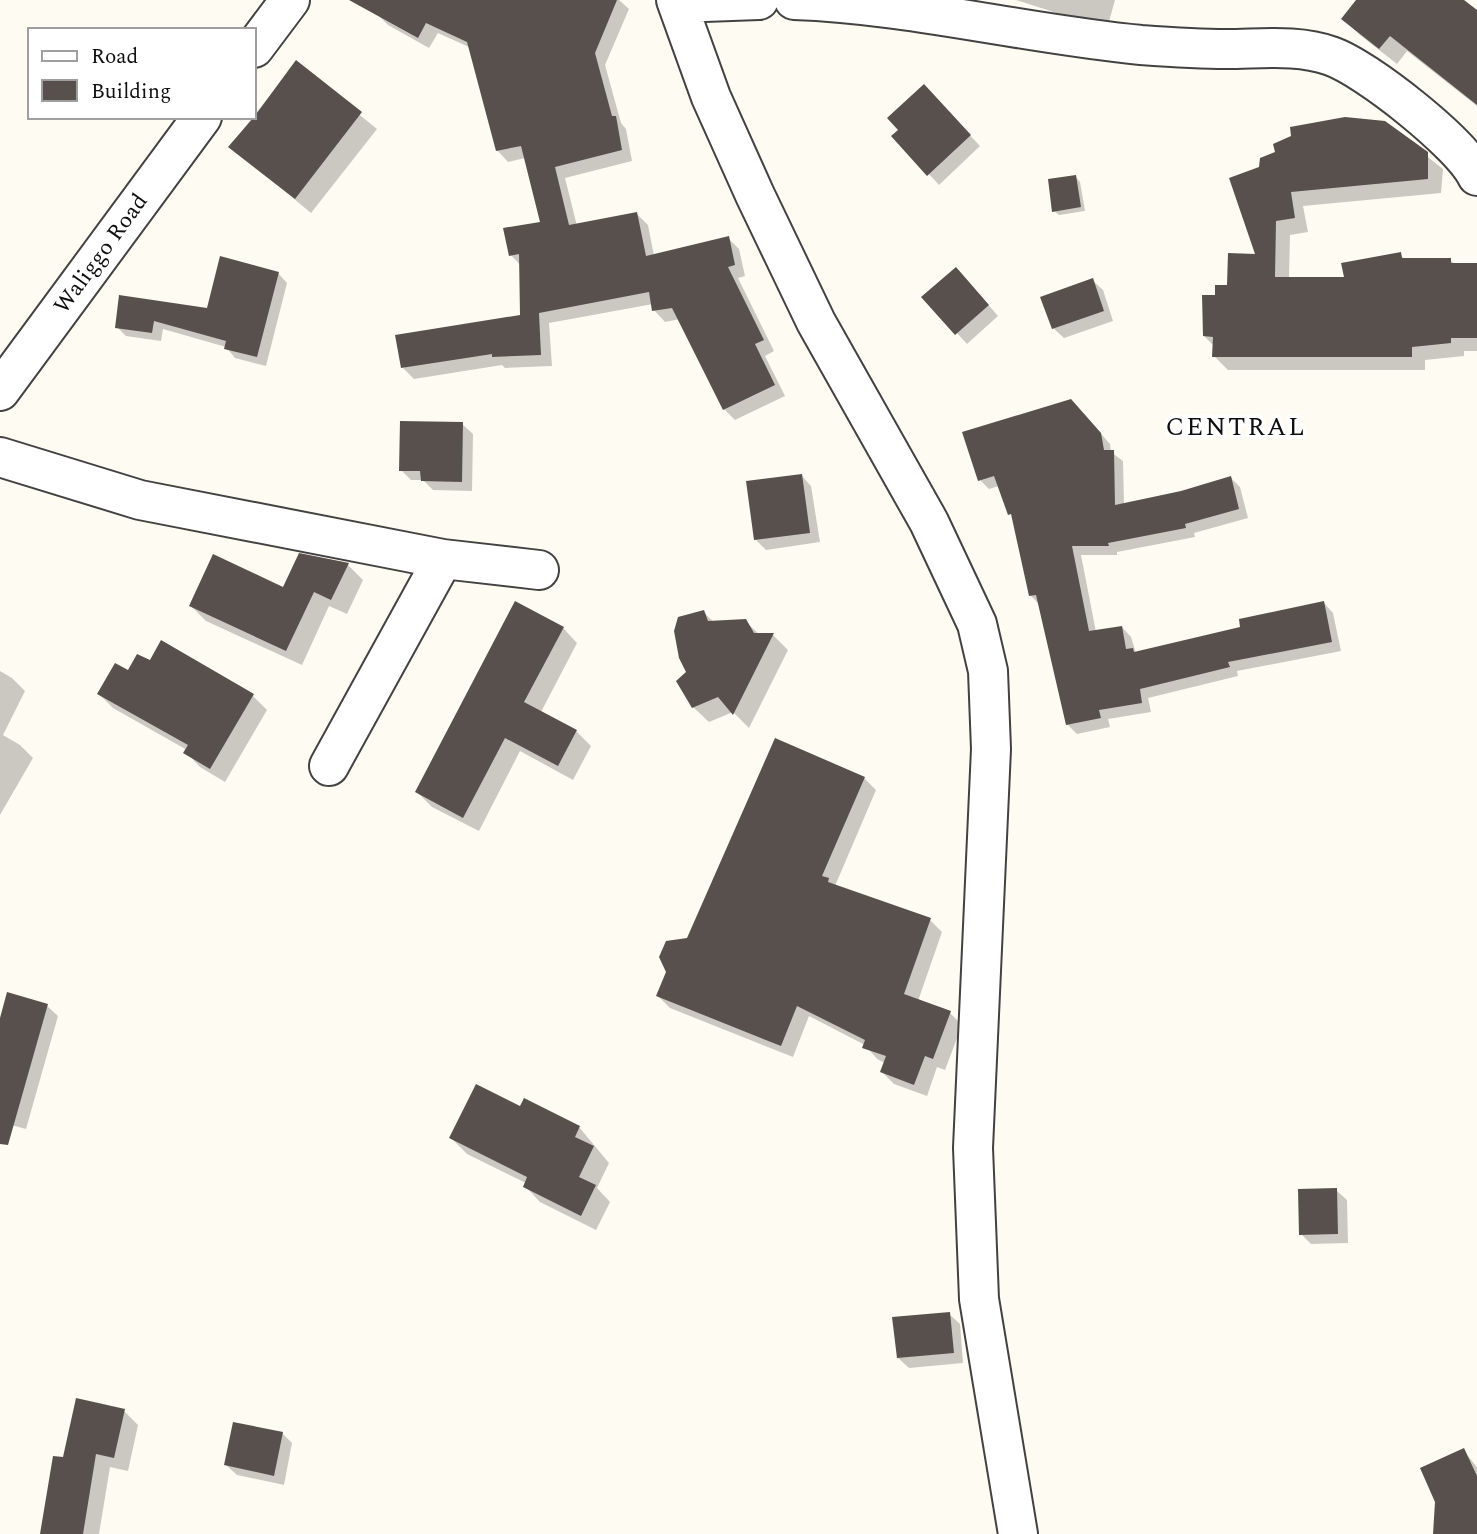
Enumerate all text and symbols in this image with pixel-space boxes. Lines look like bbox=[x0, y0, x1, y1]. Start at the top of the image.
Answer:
legend bbox=[28, 28, 256, 119]
text: Road bbox=[91, 41, 138, 73]
text: Building bbox=[91, 76, 171, 108]
street label: Waliggo Road bbox=[45, 186, 157, 321]
district label: CENTRAL bbox=[1165, 407, 1307, 447]

